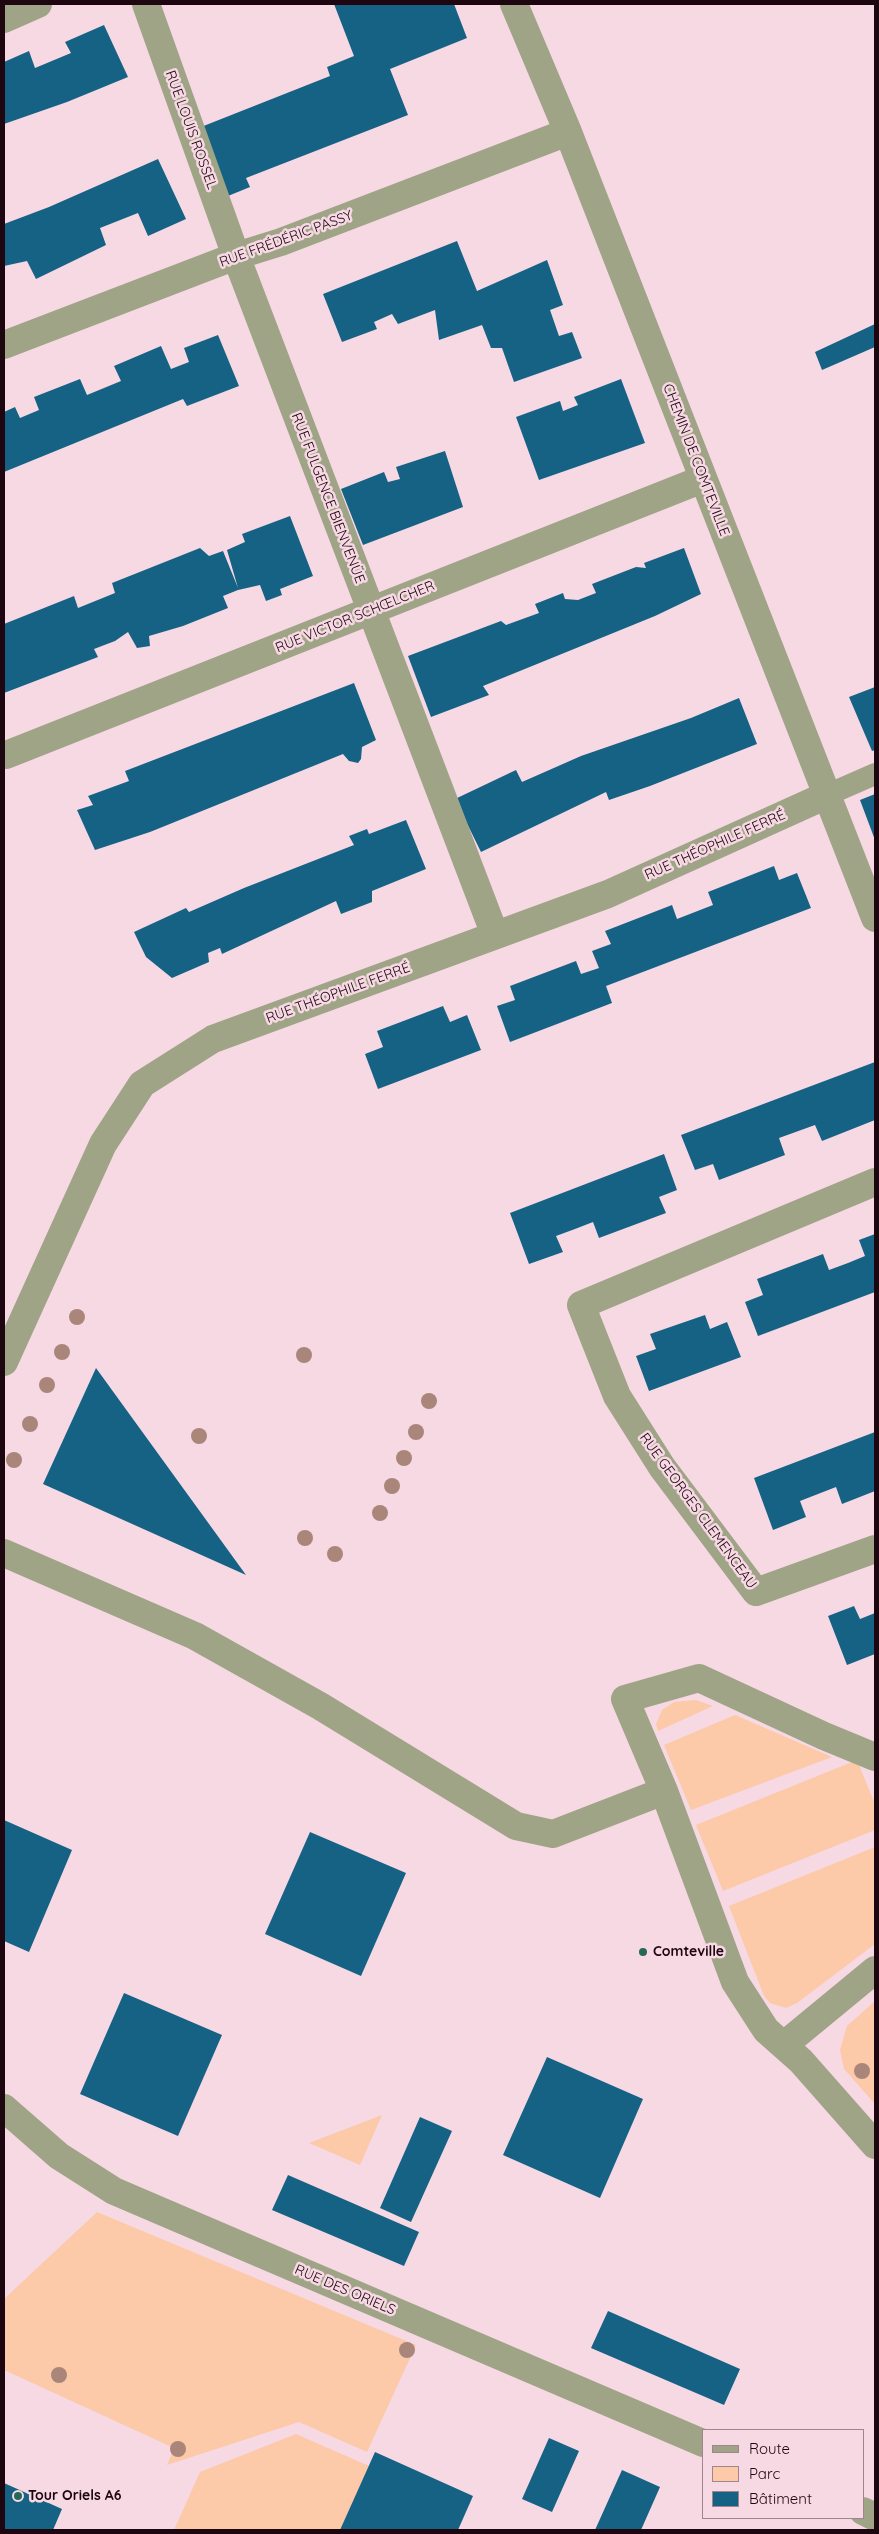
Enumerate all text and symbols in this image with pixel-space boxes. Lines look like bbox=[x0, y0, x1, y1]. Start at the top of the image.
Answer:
street label: RUE LOUIS ROSSEL bbox=[162, 68, 220, 192]
street label: RUE FRÉDÉRIC PASSY bbox=[217, 207, 355, 271]
street label: CHEMIN DE COMTEVILLE bbox=[659, 382, 733, 538]
street label: RUE FULGENCE BIENVENÜE bbox=[288, 410, 368, 586]
street label: RUE VICTOR SCHŒLCHER bbox=[273, 577, 437, 657]
street label: RUE THÉOPHILE FERRÉ bbox=[642, 806, 788, 884]
street label: RUE THÉOPHILE FERRÉ bbox=[264, 959, 412, 1027]
street label: RUE GEORGES CLEMENCEAU bbox=[636, 1430, 760, 1592]
place label: Comteville bbox=[653, 1944, 724, 1960]
marker: Comteville bbox=[637, 1946, 649, 1958]
street label: RUE DES ORIELS bbox=[292, 2261, 398, 2319]
legend bbox=[702, 2429, 864, 2519]
text: Route bbox=[749, 2439, 790, 2458]
text: Parc bbox=[749, 2464, 780, 2483]
place label: Tour Oriels A6 bbox=[28, 2488, 121, 2504]
text: Bâtiment bbox=[749, 2489, 812, 2508]
marker: Tour Oriels A6 bbox=[12, 2490, 24, 2502]

